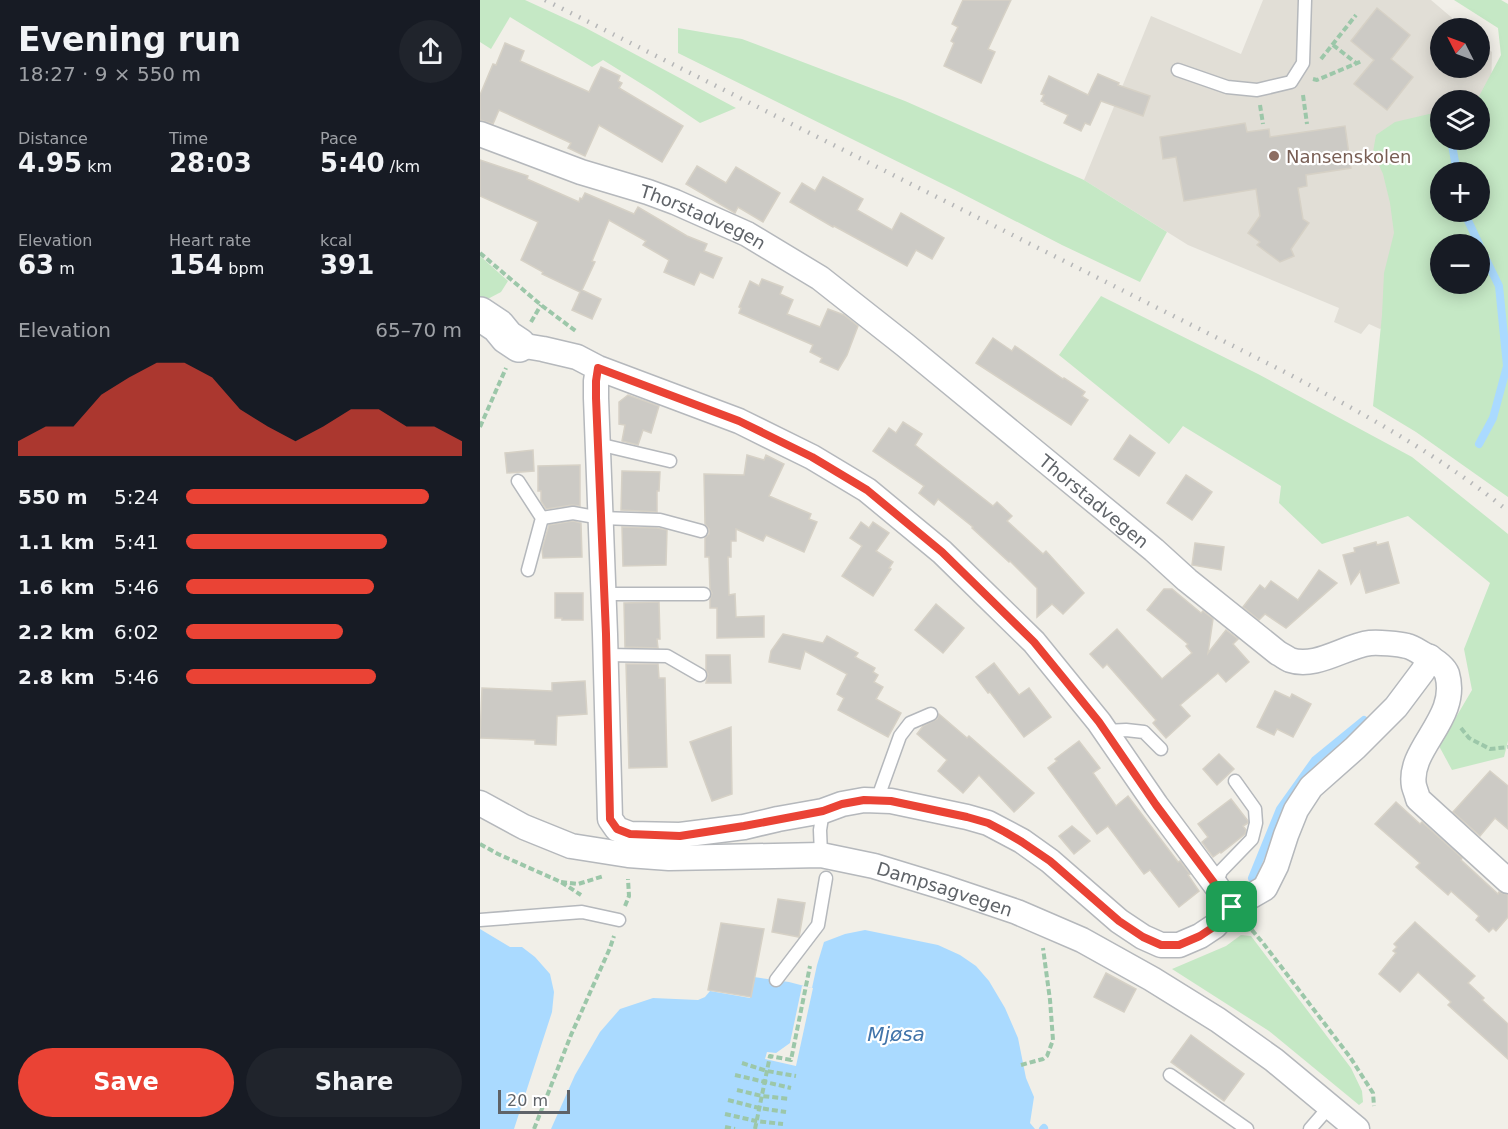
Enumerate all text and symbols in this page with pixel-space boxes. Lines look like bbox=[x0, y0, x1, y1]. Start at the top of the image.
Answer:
north arrow bbox=[1430, 18, 1490, 78]
map controls bbox=[1430, 18, 1490, 294]
text: Evening run bbox=[18, 20, 241, 59]
button: share bbox=[399, 20, 462, 83]
text: 18:27 · 9 × 550 m bbox=[18, 62, 201, 86]
button: layers bbox=[1430, 90, 1490, 150]
text: Distance bbox=[18, 129, 88, 148]
text: Time bbox=[169, 129, 208, 148]
text: Pace bbox=[320, 129, 357, 148]
place label: Nansenskolen bbox=[1286, 146, 1411, 167]
text: 4.95 bbox=[18, 148, 82, 178]
text: 28:03 bbox=[169, 148, 252, 178]
text: 5:40 bbox=[320, 148, 385, 178]
marker: Nansenskolen bbox=[1267, 149, 1281, 163]
text: km bbox=[82, 157, 112, 176]
text: /km bbox=[385, 157, 420, 176]
button: + bbox=[1430, 162, 1490, 222]
street label: Thorstadvegen bbox=[637, 179, 770, 253]
text: Elevation bbox=[18, 231, 92, 250]
text: Heart rate bbox=[169, 231, 251, 250]
text: kcal bbox=[320, 231, 352, 250]
button: − bbox=[1430, 234, 1490, 294]
text: 63 bbox=[18, 250, 54, 280]
text: 154 bbox=[169, 250, 223, 280]
text: 391 bbox=[320, 250, 374, 280]
text: m bbox=[54, 259, 75, 278]
text: bpm bbox=[223, 259, 264, 278]
text: Elevation bbox=[18, 318, 111, 342]
text: 65–70 m bbox=[375, 318, 462, 342]
street label: Thorstadvegen bbox=[1035, 449, 1153, 552]
text: 550 m bbox=[18, 485, 88, 509]
text: 5:24 bbox=[114, 485, 159, 509]
text: 1.1 km bbox=[18, 530, 95, 554]
text: 5:41 bbox=[114, 530, 159, 554]
text: 1.6 km bbox=[18, 575, 95, 599]
text: 5:46 bbox=[114, 575, 159, 599]
text: 2.2 km bbox=[18, 620, 95, 644]
text: 6:02 bbox=[114, 620, 159, 644]
text: 2.8 km bbox=[18, 665, 95, 689]
text: 5:46 bbox=[114, 665, 159, 689]
street label: Dampsagvegen bbox=[874, 857, 1015, 920]
pin bbox=[1206, 881, 1257, 932]
icon: arrive bbox=[1215, 890, 1248, 923]
water label: Mjøsa bbox=[867, 1022, 925, 1046]
button: Save bbox=[18, 1048, 234, 1117]
button: Share bbox=[246, 1048, 462, 1117]
scale bar bbox=[498, 1087, 570, 1114]
text: 20 m bbox=[507, 1091, 548, 1110]

